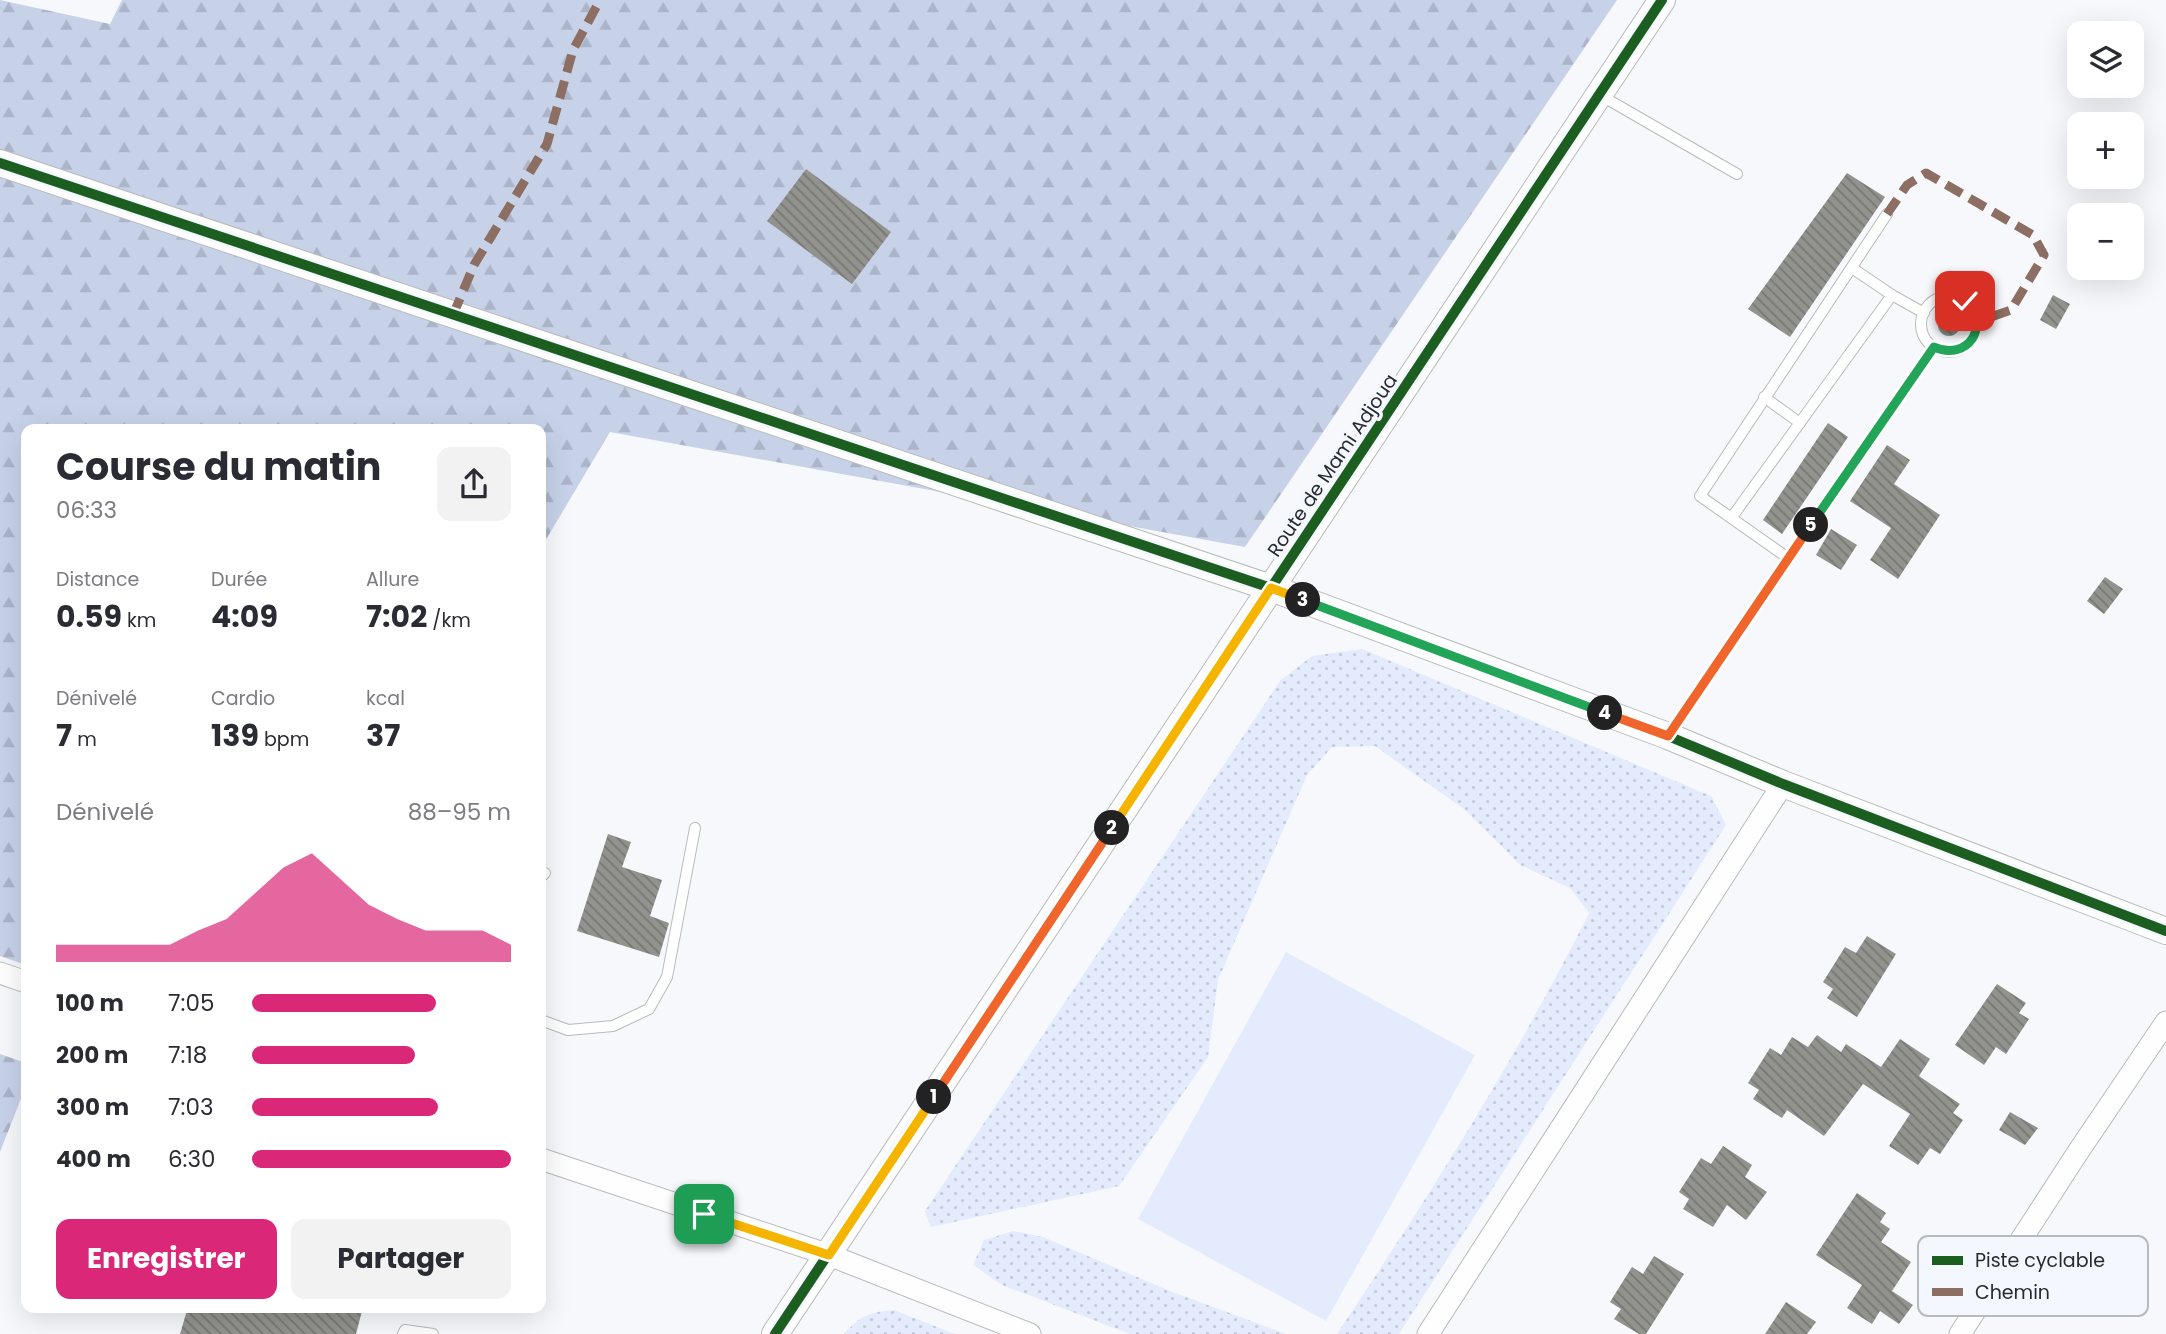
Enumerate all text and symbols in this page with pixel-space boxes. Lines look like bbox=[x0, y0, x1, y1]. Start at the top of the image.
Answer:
map controls bbox=[2067, 21, 2144, 280]
button: layers bbox=[2067, 21, 2144, 98]
button: + bbox=[2067, 112, 2144, 189]
button: − bbox=[2067, 203, 2144, 280]
pin bbox=[1935, 271, 1995, 331]
icon: check bbox=[1946, 282, 1984, 320]
street label: Route de Mami Adjoua bbox=[1261, 368, 1404, 562]
text: Course du matin bbox=[56, 440, 381, 493]
button: share bbox=[437, 447, 511, 521]
text: 06:33 bbox=[56, 494, 117, 526]
pin: 5 bbox=[1794, 508, 1828, 542]
text: 5 bbox=[1804, 511, 1817, 538]
text: Distance bbox=[56, 566, 139, 593]
text: Durée bbox=[211, 566, 267, 593]
text: Allure bbox=[366, 566, 419, 593]
pin: 3 bbox=[1286, 582, 1320, 618]
text: 3 bbox=[1297, 586, 1308, 613]
text: 0.59 bbox=[56, 595, 122, 638]
text: 4:09 bbox=[211, 595, 278, 638]
text: 7:02 bbox=[366, 595, 427, 638]
text: km bbox=[122, 607, 156, 634]
text: /km bbox=[427, 607, 471, 634]
text: Dénivelé bbox=[56, 685, 137, 712]
text: Cardio bbox=[211, 685, 275, 712]
text: kcal bbox=[366, 685, 405, 712]
pin: 4 bbox=[1588, 696, 1622, 730]
text: 4 bbox=[1598, 699, 1611, 726]
text: 7 bbox=[56, 714, 72, 757]
text: 139 bbox=[211, 714, 259, 757]
text: 37 bbox=[366, 714, 400, 757]
text: m bbox=[72, 726, 97, 753]
text: bpm bbox=[259, 726, 309, 753]
text: Dénivelé bbox=[56, 796, 154, 828]
text: 88–95 m bbox=[408, 796, 511, 828]
pin: 2 bbox=[1094, 810, 1130, 846]
text: 2 bbox=[1106, 814, 1117, 841]
text: 100 m bbox=[56, 987, 124, 1019]
text: 7:05 bbox=[168, 987, 214, 1019]
text: 200 m bbox=[56, 1039, 128, 1071]
text: 7:18 bbox=[168, 1039, 207, 1071]
pin: 1 bbox=[916, 1080, 951, 1114]
text: 1 bbox=[930, 1083, 937, 1110]
text: 300 m bbox=[56, 1091, 129, 1123]
text: 7:03 bbox=[168, 1091, 213, 1123]
text: 400 m bbox=[56, 1143, 131, 1175]
text: 6:30 bbox=[168, 1143, 216, 1175]
pin bbox=[674, 1184, 734, 1244]
icon: arrive bbox=[685, 1195, 723, 1233]
button: Enregistrer bbox=[56, 1219, 277, 1299]
button: Partager bbox=[291, 1219, 511, 1299]
legend bbox=[1918, 1236, 2148, 1316]
text: Piste cyclable bbox=[1975, 1247, 2105, 1274]
text: Chemin bbox=[1975, 1279, 2050, 1306]

